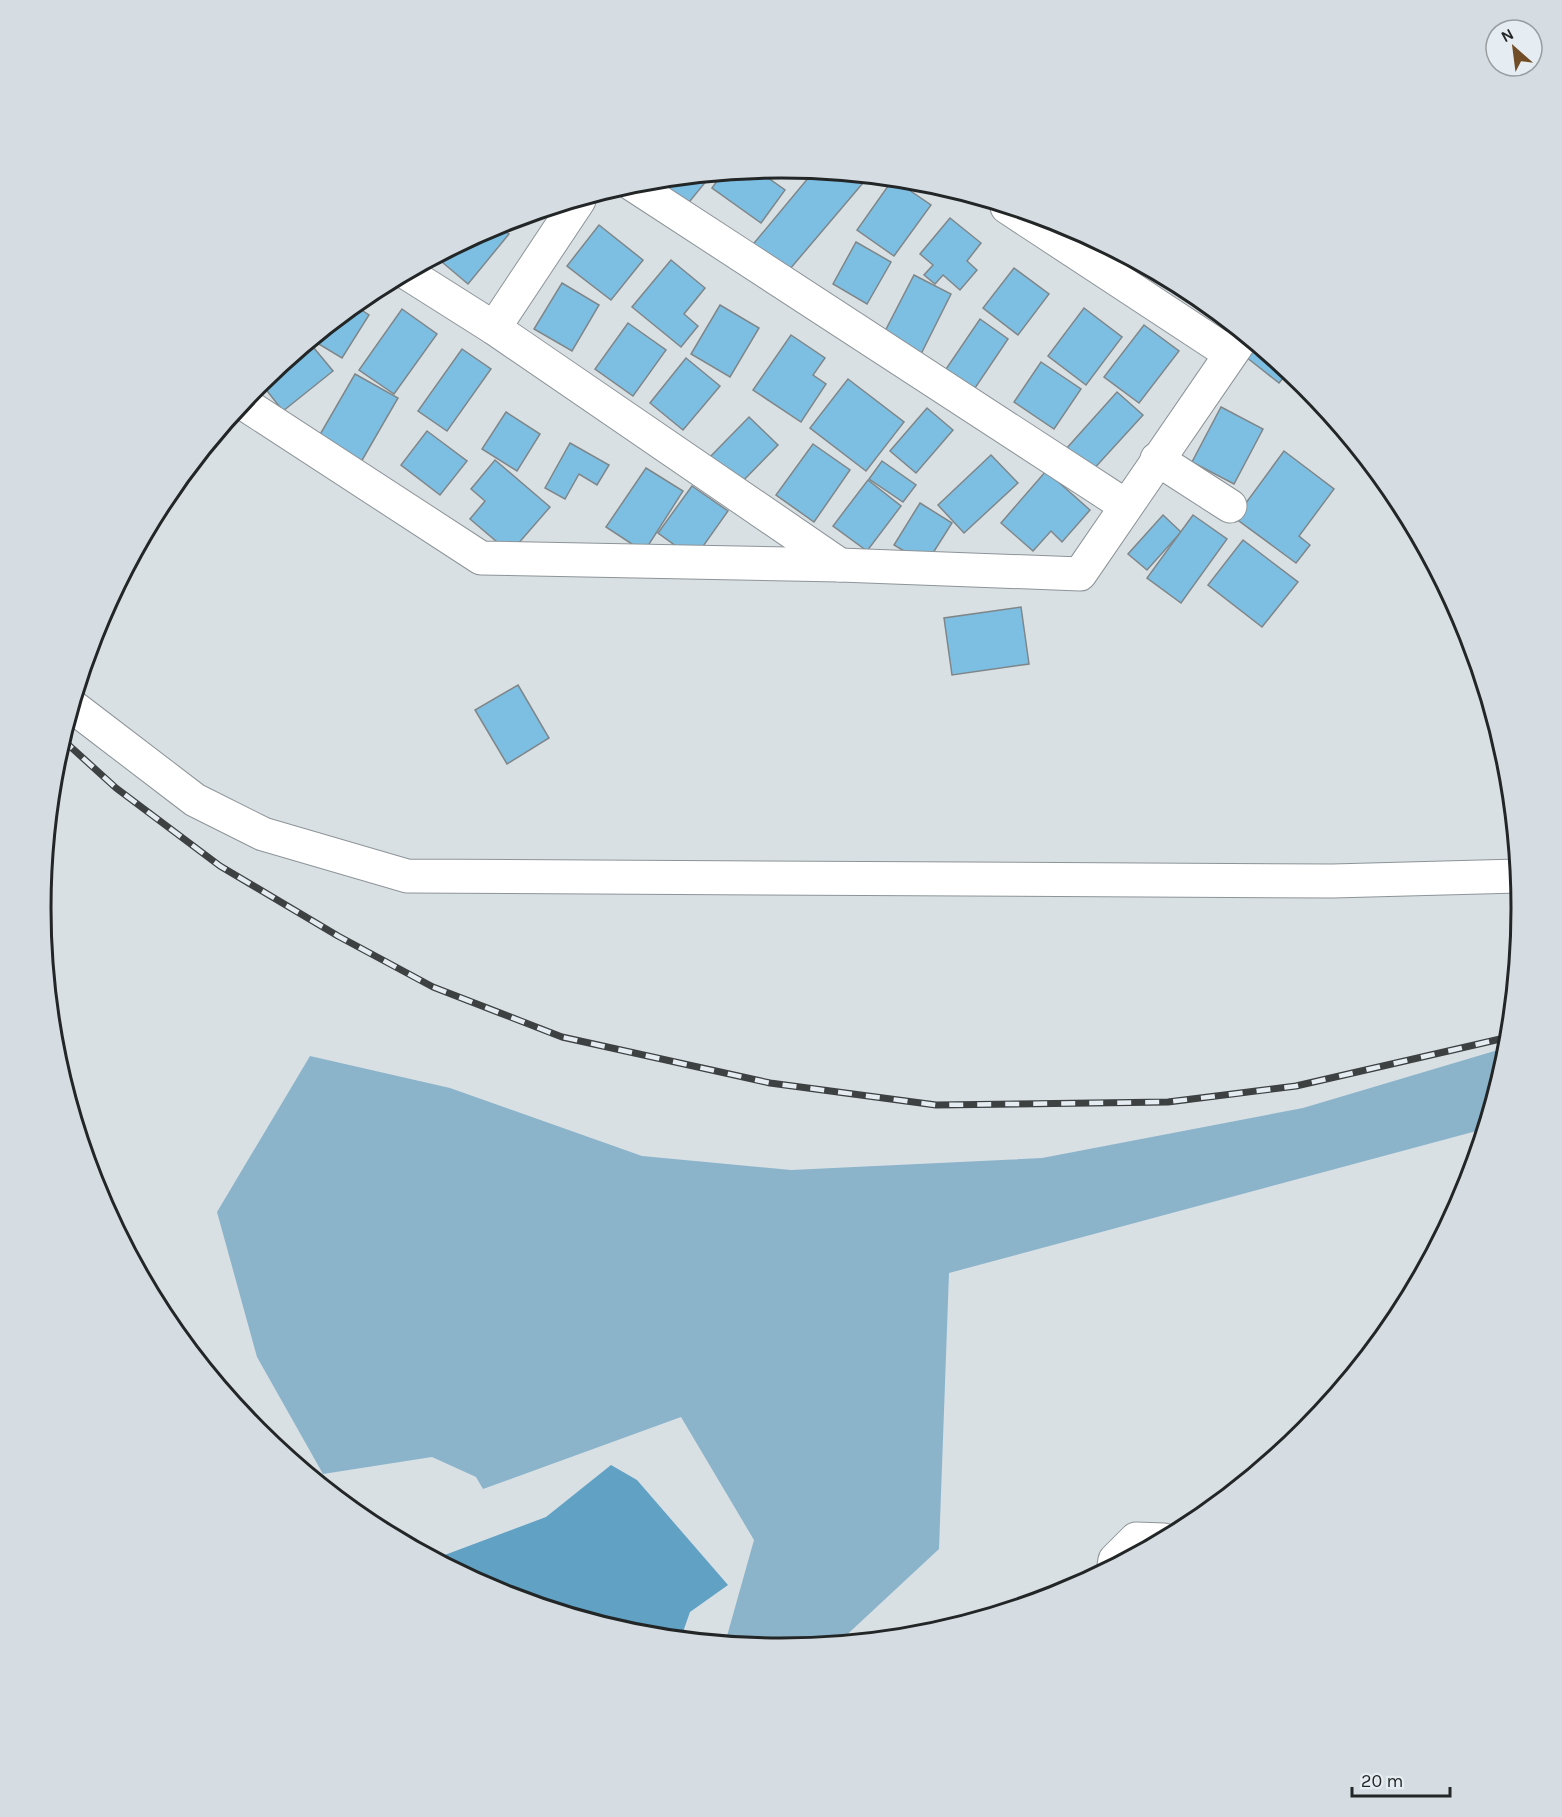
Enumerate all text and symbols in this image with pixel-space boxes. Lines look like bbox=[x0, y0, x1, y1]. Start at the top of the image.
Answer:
north arrow bbox=[1484, 18, 1544, 78]
text: N bbox=[1498, 24, 1517, 46]
scale bar bbox=[1352, 1760, 1450, 1798]
text: 20 m bbox=[1361, 1770, 1403, 1792]

